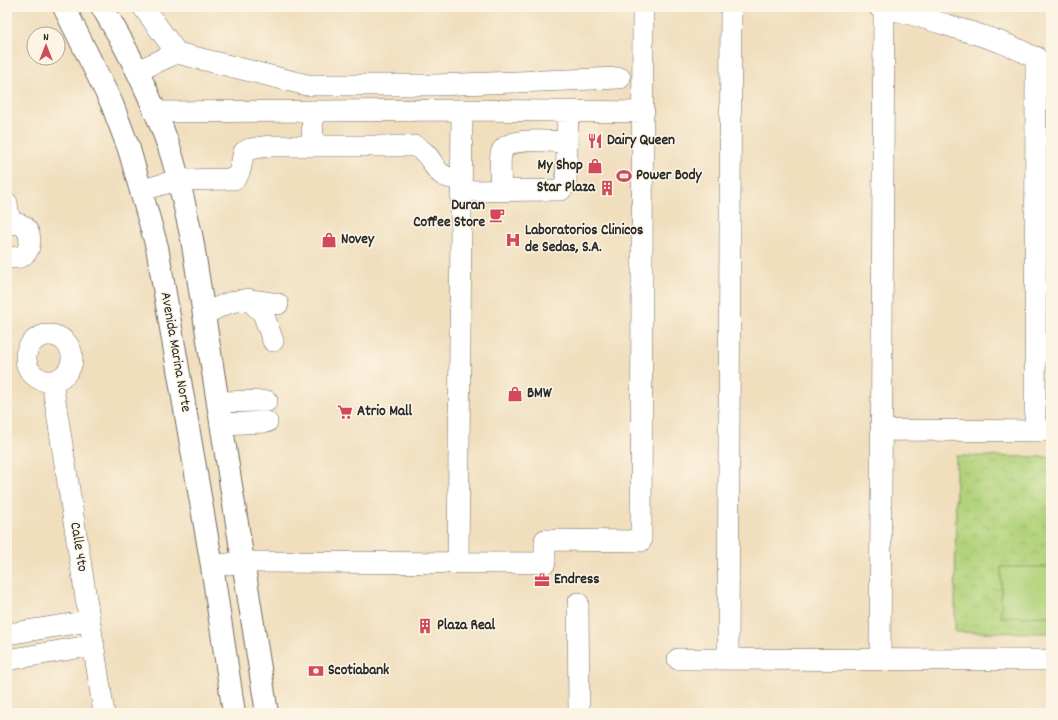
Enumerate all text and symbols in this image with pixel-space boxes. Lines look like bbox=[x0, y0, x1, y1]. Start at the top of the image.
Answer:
north arrow bbox=[26, 26, 66, 66]
text: N bbox=[43, 30, 49, 46]
place label: Dairy Queen bbox=[607, 130, 675, 152]
restaurant icon: Dairy Queen bbox=[586, 132, 604, 150]
place label: My Shop bbox=[538, 155, 583, 177]
shop icon: My Shop bbox=[586, 157, 604, 175]
place label: Power Body bbox=[636, 165, 703, 187]
sports icon: Power Body bbox=[615, 167, 633, 185]
place label: Star Plaza bbox=[537, 177, 596, 199]
building icon: Star Plaza bbox=[598, 179, 616, 197]
place label: Duran Coffee Store bbox=[413, 195, 485, 234]
cafe icon: Duran Coffee Store bbox=[488, 206, 506, 224]
place label: Laboratorios Clinicos de Sedas, S.A. bbox=[525, 220, 643, 259]
place label: Novey bbox=[341, 229, 375, 251]
shop icon: Novey bbox=[320, 231, 338, 249]
hospital icon: Laboratorios Clinicos de Sedas, S.A. bbox=[504, 231, 522, 249]
street label: Avenida Marina Norte bbox=[154, 290, 196, 414]
place label: BMW bbox=[527, 383, 552, 405]
shop icon: BMW bbox=[506, 385, 524, 403]
place label: Atrio Mall bbox=[357, 401, 413, 423]
supermarket icon: Atrio Mall bbox=[336, 403, 354, 421]
street label: Calle 4to bbox=[63, 521, 93, 574]
place label: Endress bbox=[554, 569, 600, 591]
office icon: Endress bbox=[533, 571, 551, 589]
place label: Plaza Real bbox=[437, 615, 496, 637]
building icon: Plaza Real bbox=[416, 617, 434, 635]
place label: Scotiabank bbox=[328, 660, 389, 682]
bank icon: Scotiabank bbox=[307, 662, 325, 680]

